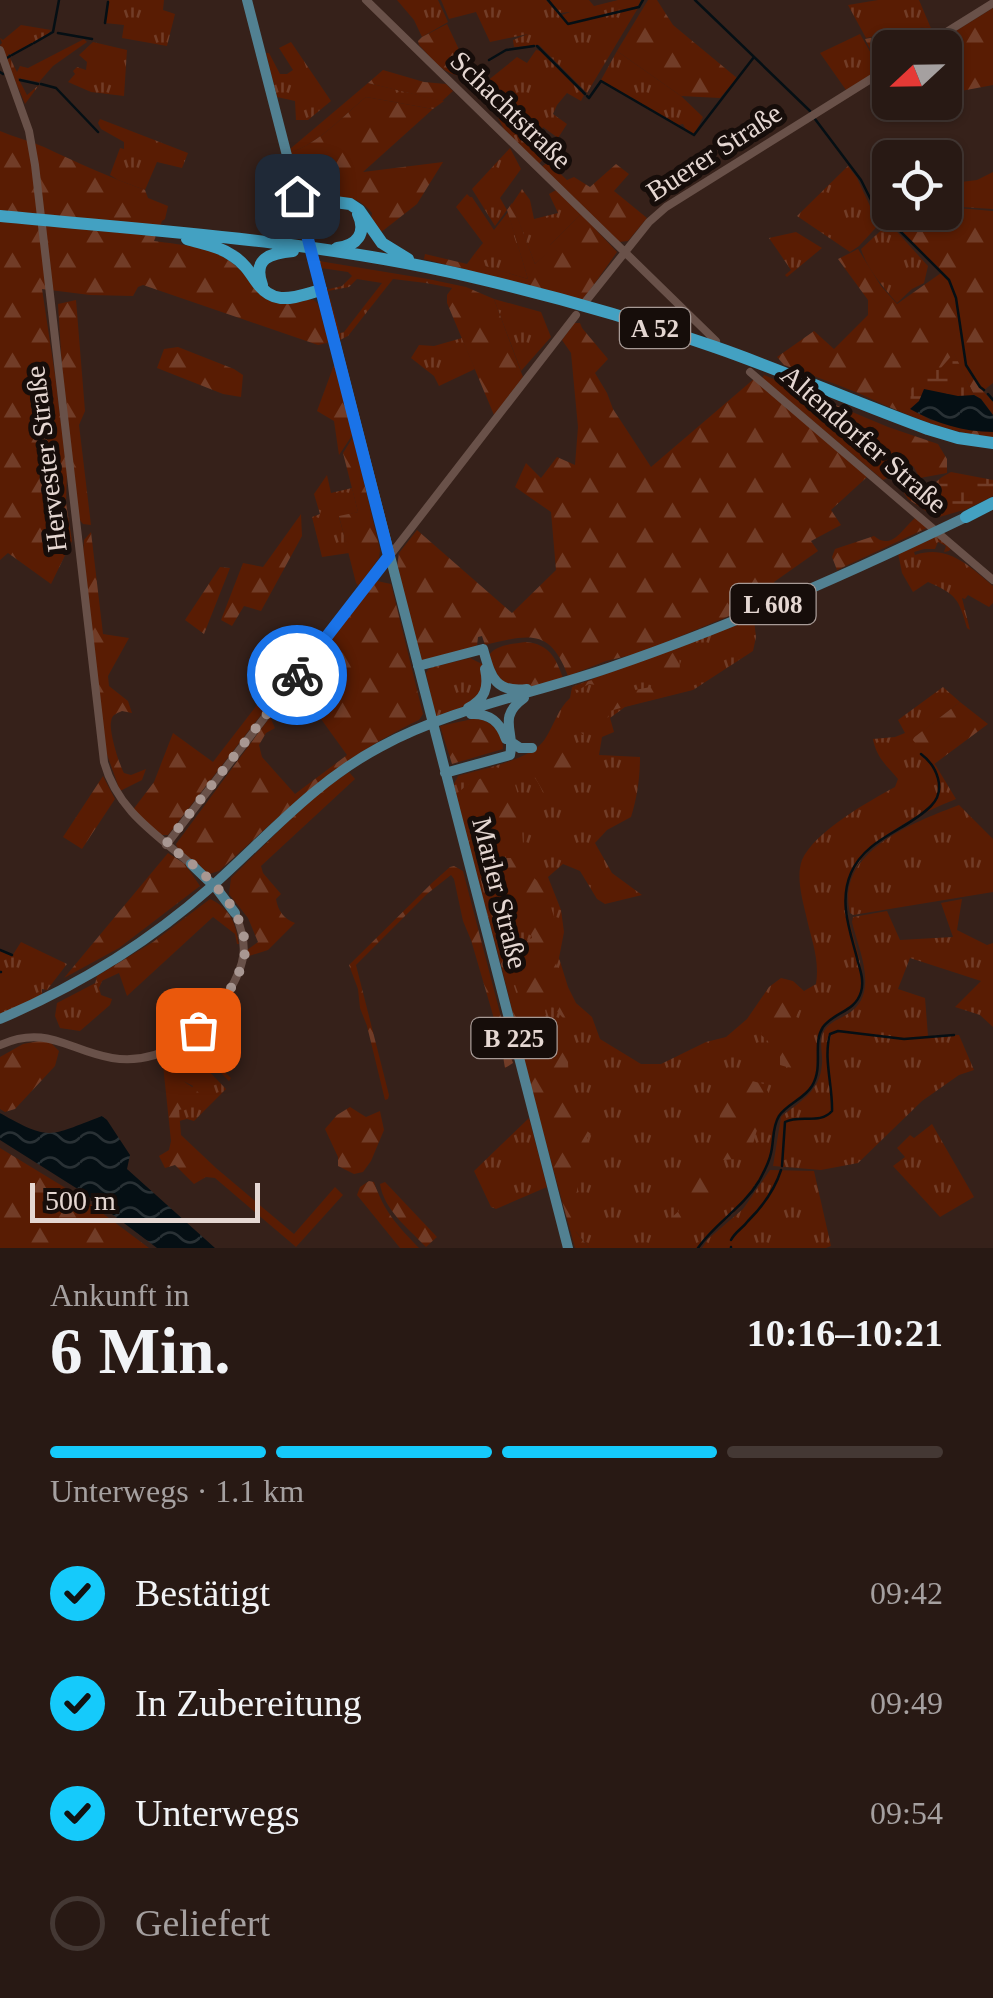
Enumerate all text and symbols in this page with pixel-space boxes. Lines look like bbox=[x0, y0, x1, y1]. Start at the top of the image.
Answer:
north arrow bbox=[872, 30, 962, 120]
map controls bbox=[872, 30, 962, 230]
street label: Schachtstraße bbox=[444, 45, 578, 175]
street label: Buerer Straße bbox=[641, 97, 787, 207]
button: locate bbox=[872, 140, 962, 230]
pin bbox=[255, 154, 340, 239]
icon: home bbox=[270, 169, 325, 224]
road number: A 52 bbox=[620, 308, 690, 348]
street label: Altendorfer Straße bbox=[775, 359, 953, 519]
street label: Hervester Straße bbox=[19, 364, 73, 554]
road number: L 608 bbox=[730, 584, 816, 624]
courier bbox=[247, 625, 347, 725]
icon: bike bbox=[270, 648, 325, 703]
street label: Marler Straße bbox=[466, 814, 534, 972]
pin bbox=[156, 988, 241, 1073]
icon: bag bbox=[171, 1003, 226, 1058]
road number: B 225 bbox=[472, 1018, 556, 1058]
scale bar bbox=[30, 1178, 260, 1222]
text: 500 m bbox=[45, 1185, 116, 1216]
text: Ankunft in bbox=[50, 1277, 190, 1313]
text: 10:16–10:21 bbox=[747, 1312, 943, 1354]
text: 6 Min. bbox=[50, 1315, 231, 1387]
text: Unterwegs · 1.1 km bbox=[50, 1473, 304, 1509]
icon: check bbox=[50, 1566, 105, 1621]
text: Bestätigt bbox=[135, 1572, 270, 1614]
text: 09:42 bbox=[870, 1575, 943, 1611]
icon: check bbox=[50, 1676, 105, 1731]
text: In Zubereitung bbox=[135, 1682, 362, 1724]
text: 09:49 bbox=[870, 1685, 943, 1721]
icon: check bbox=[50, 1786, 105, 1841]
text: Unterwegs bbox=[135, 1792, 300, 1834]
text: 09:54 bbox=[870, 1795, 943, 1831]
text: Geliefert bbox=[135, 1902, 270, 1944]

